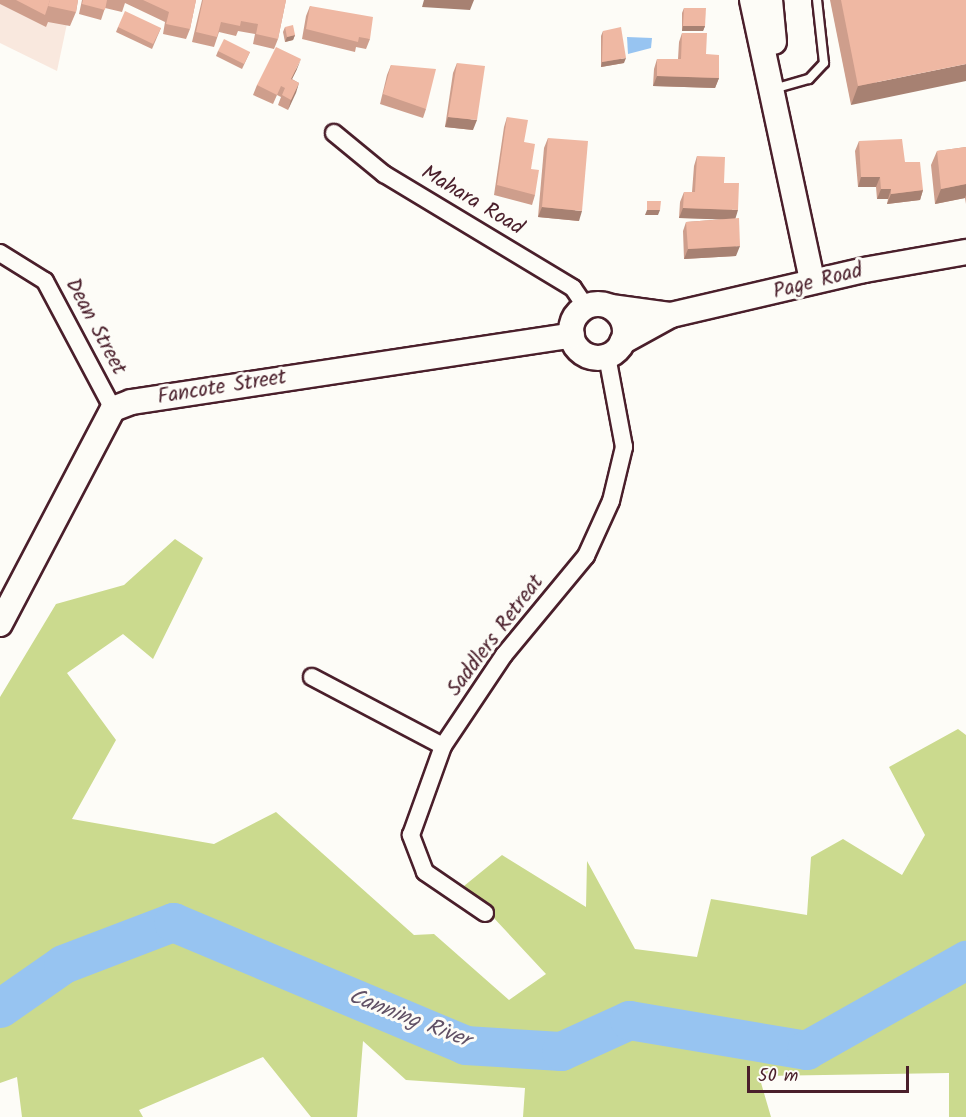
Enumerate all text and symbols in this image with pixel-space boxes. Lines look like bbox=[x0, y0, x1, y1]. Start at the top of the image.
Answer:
street label: Mahara Road bbox=[416, 161, 528, 241]
street label: Page Road bbox=[771, 259, 865, 305]
street label: Dean Street bbox=[59, 274, 131, 380]
street label: Fancote Street bbox=[156, 365, 288, 411]
street label: Saddlers Retreat bbox=[442, 570, 550, 702]
water label: Canning River bbox=[345, 984, 473, 1054]
scale bar bbox=[750, 1054, 912, 1092]
text: 50 m bbox=[758, 1062, 798, 1091]

